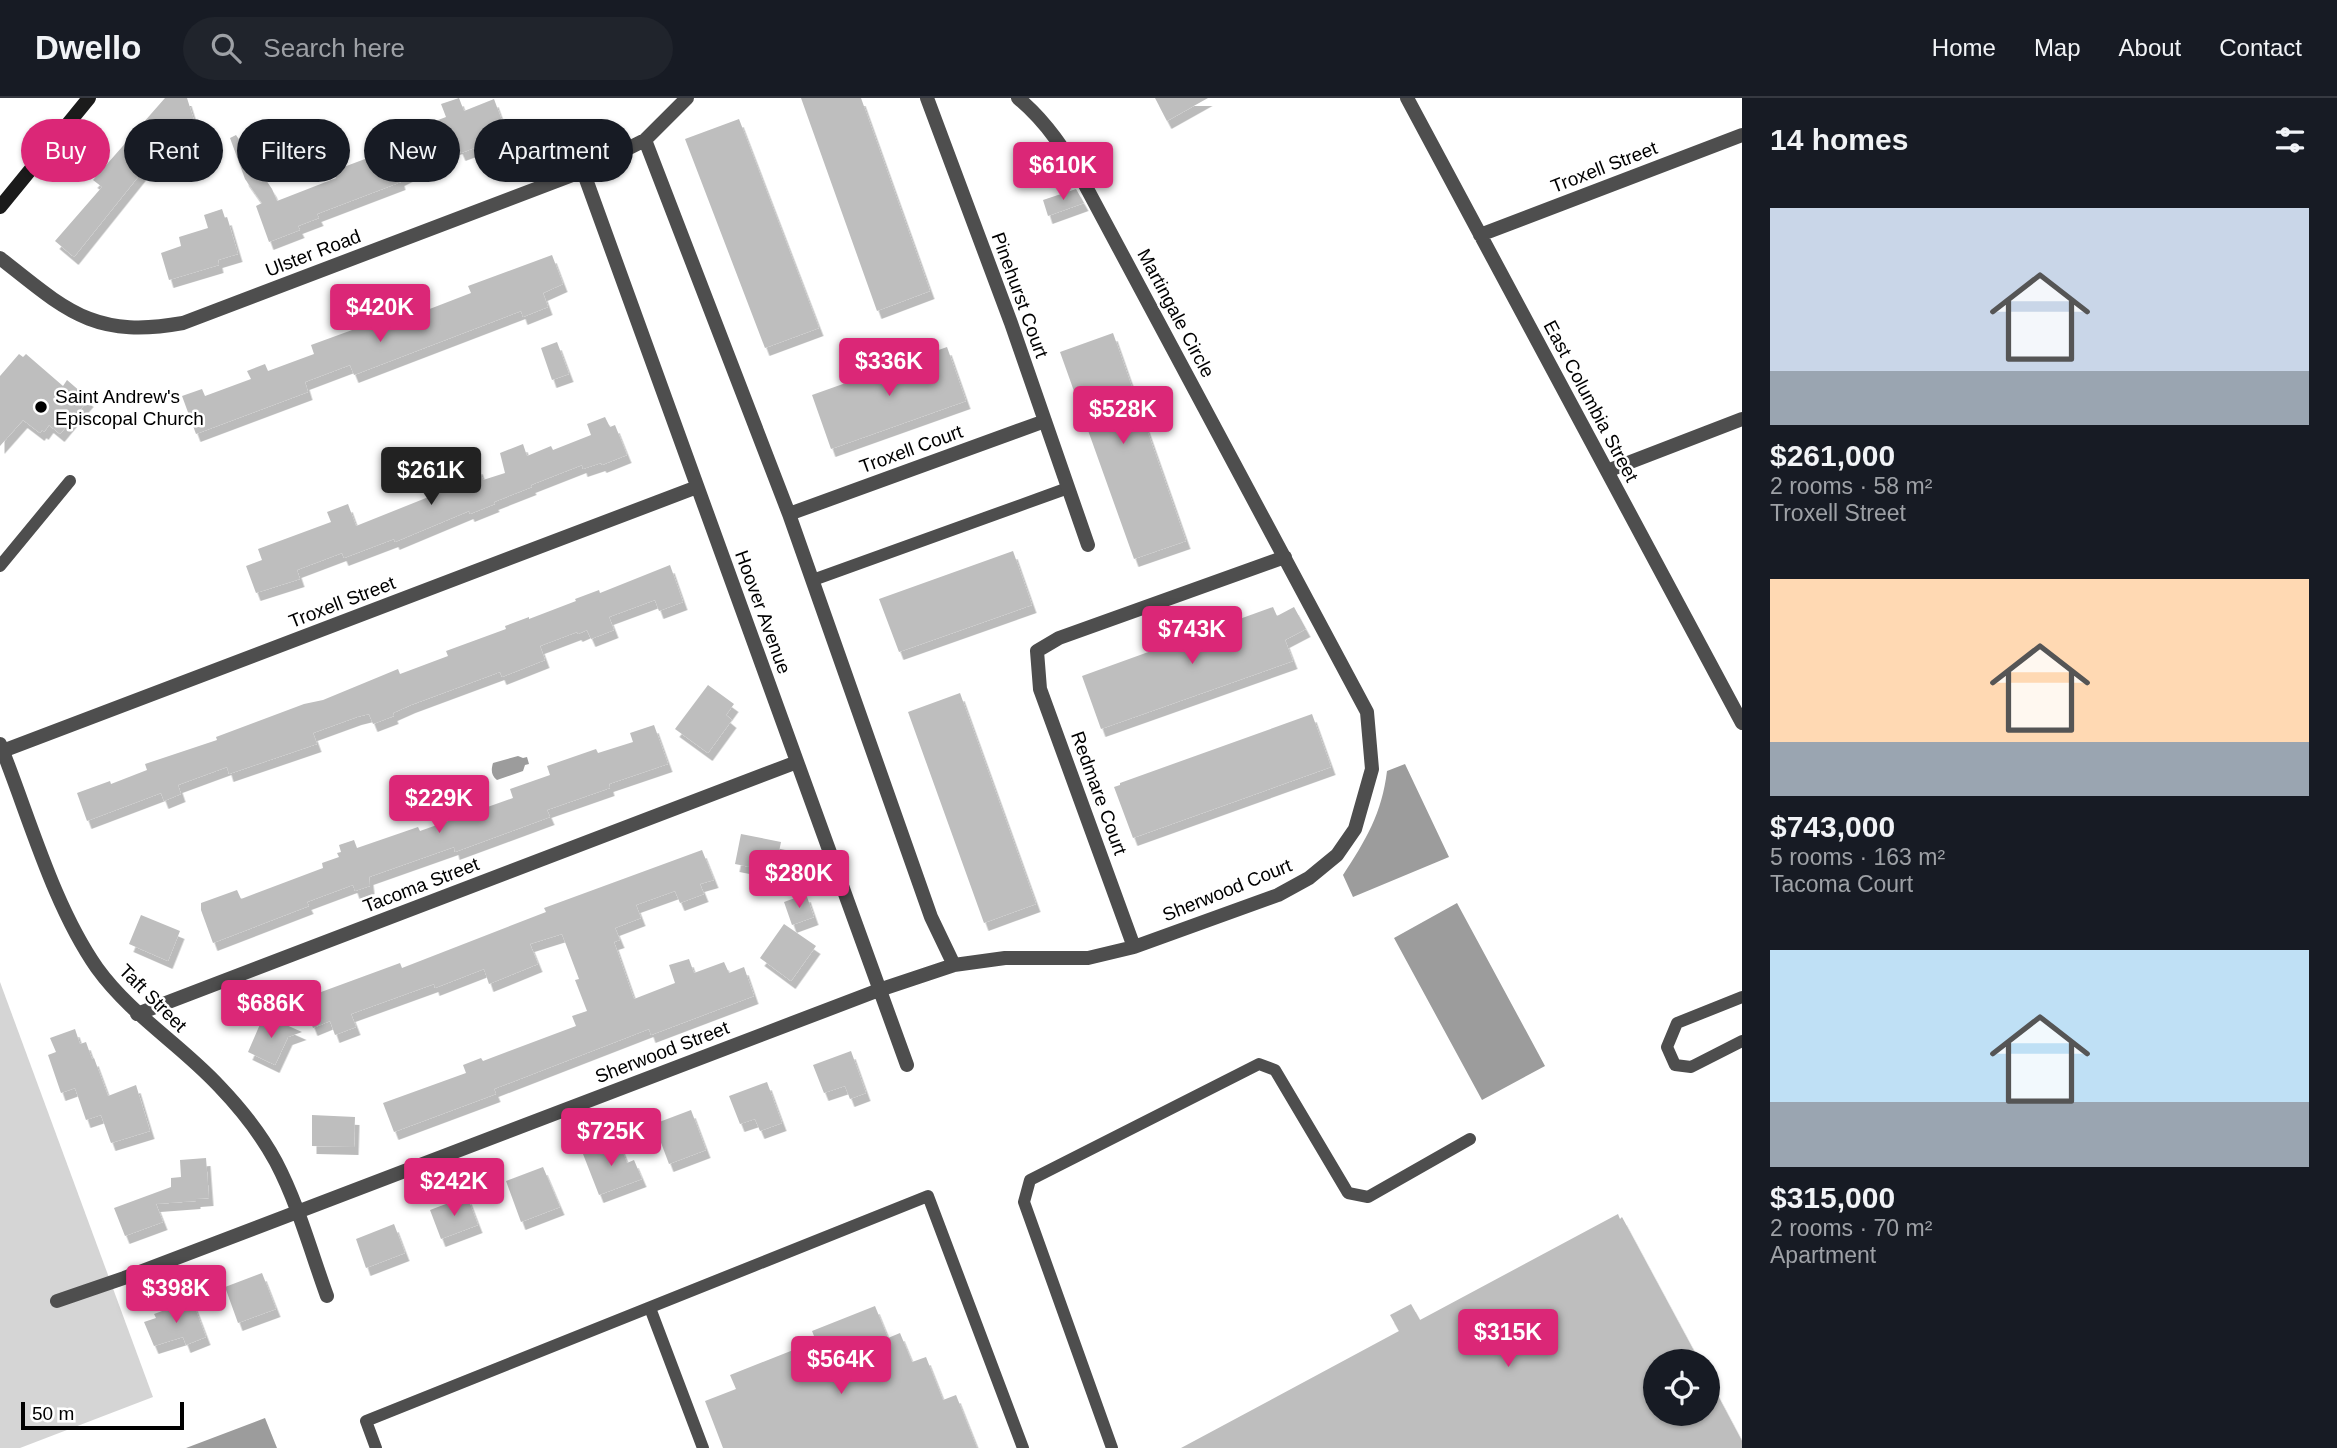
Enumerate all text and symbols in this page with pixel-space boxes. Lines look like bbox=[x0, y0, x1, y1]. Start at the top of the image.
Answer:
search box bbox=[183, 17, 673, 80]
text: Dwello bbox=[35, 29, 141, 66]
icon: search bbox=[207, 29, 245, 67]
text: Search here bbox=[263, 33, 405, 63]
text: Home bbox=[1932, 34, 1996, 61]
text: Map bbox=[2034, 34, 2081, 61]
text: About bbox=[2119, 34, 2181, 61]
text: Contact bbox=[2219, 34, 2302, 61]
chip: Buy bbox=[21, 119, 110, 182]
chip: Rent bbox=[124, 119, 223, 182]
chip: Filters bbox=[237, 119, 350, 182]
chip: New bbox=[364, 119, 460, 182]
chip: Apartment bbox=[474, 119, 633, 182]
icon: filters bbox=[2271, 121, 2309, 159]
text: 14 homes bbox=[1770, 123, 1908, 156]
street label: Troxell Street bbox=[1548, 137, 1661, 197]
pin: $610K bbox=[1014, 142, 1112, 202]
text: $610K bbox=[1029, 152, 1097, 178]
street label: Ulster Road bbox=[262, 225, 364, 281]
street label: Pinehurst Court bbox=[988, 229, 1053, 361]
street label: Martingale Circle bbox=[1133, 245, 1219, 381]
icon: home bbox=[1977, 254, 2103, 380]
pin: $420K bbox=[331, 285, 429, 344]
text: $420K bbox=[346, 294, 414, 320]
street label: East Columbia Street bbox=[1540, 317, 1643, 486]
pin: $336K bbox=[840, 338, 938, 398]
text: $336K bbox=[855, 348, 923, 374]
place label: Saint Andrew's Episcopal Church bbox=[55, 386, 204, 429]
pin: $528K bbox=[1074, 386, 1172, 446]
text: $528K bbox=[1089, 396, 1157, 422]
marker: Saint Andrew's Episcopal Church bbox=[33, 399, 49, 415]
street label: Troxell Court bbox=[857, 420, 966, 477]
text: $261,000 bbox=[1770, 439, 1895, 472]
pin: $261K bbox=[382, 448, 480, 507]
text: $261K bbox=[397, 457, 465, 483]
text: 2 rooms · 58 m² bbox=[1770, 473, 1932, 499]
text: Troxell Street bbox=[1770, 500, 1906, 526]
street label: Hoover Avenue bbox=[731, 548, 795, 676]
street label: Troxell Street bbox=[286, 572, 399, 632]
pin: $743K bbox=[1143, 606, 1241, 666]
text: $743K bbox=[1158, 616, 1226, 642]
icon: home bbox=[1977, 625, 2103, 751]
street label: Redmare Court bbox=[1067, 728, 1131, 858]
pin: $229K bbox=[390, 776, 488, 835]
text: $229K bbox=[405, 785, 473, 811]
text: $743,000 bbox=[1770, 810, 1895, 843]
text: 5 rooms · 163 m² bbox=[1770, 844, 1945, 870]
pin: $280K bbox=[750, 850, 848, 910]
street label: Tacoma Street bbox=[360, 853, 483, 917]
street label: Sherwood Court bbox=[1159, 854, 1295, 925]
text: $280K bbox=[765, 860, 833, 886]
text: Tacoma Court bbox=[1770, 871, 1913, 897]
street label: Taft Street bbox=[115, 960, 192, 1037]
pin: $686K bbox=[222, 981, 320, 1040]
text: $686K bbox=[237, 990, 305, 1016]
icon: home bbox=[1977, 996, 2103, 1122]
street label: Sherwood Street bbox=[592, 1017, 732, 1087]
pin: $725K bbox=[562, 1108, 660, 1168]
text: $725K bbox=[577, 1118, 645, 1144]
pin: $242K bbox=[405, 1158, 503, 1218]
text: $242K bbox=[420, 1168, 488, 1194]
text: $315,000 bbox=[1770, 1181, 1895, 1214]
text: 2 rooms · 70 m² bbox=[1770, 1215, 1932, 1241]
text: Apartment bbox=[1770, 1242, 1876, 1268]
pin: $398K bbox=[127, 1266, 225, 1325]
text: $398K bbox=[142, 1275, 210, 1301]
pin: $315K bbox=[1459, 1310, 1557, 1369]
text: $315K bbox=[1474, 1319, 1542, 1345]
pin: $564K bbox=[792, 1336, 890, 1396]
text: $564K bbox=[807, 1346, 875, 1372]
map controls bbox=[1643, 1349, 1720, 1426]
button: locate bbox=[1643, 1349, 1720, 1426]
scale bar bbox=[21, 1399, 184, 1431]
text: 50 m bbox=[32, 1403, 74, 1424]

